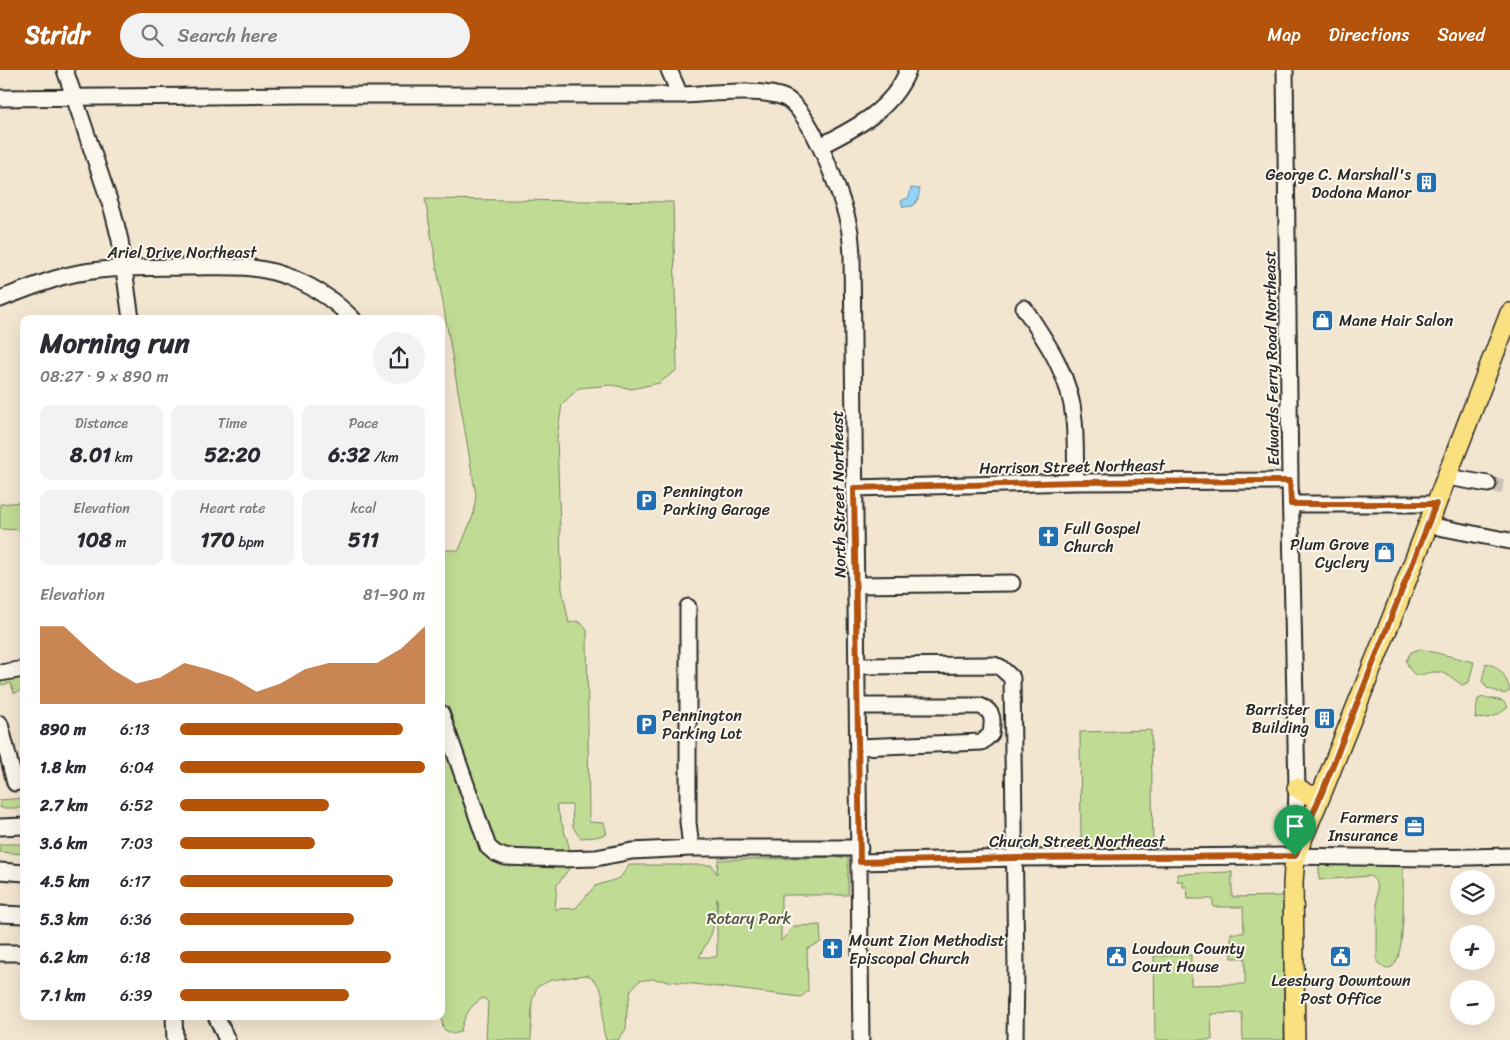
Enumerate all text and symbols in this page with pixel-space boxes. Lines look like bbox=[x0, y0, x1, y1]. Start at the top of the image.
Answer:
search box bbox=[120, 13, 470, 58]
text: Stridr bbox=[25, 14, 90, 56]
text: Search here bbox=[178, 19, 278, 52]
text: Map bbox=[1268, 19, 1301, 51]
text: Directions bbox=[1329, 19, 1410, 51]
text: Saved bbox=[1438, 19, 1485, 51]
icon: search bbox=[138, 21, 166, 49]
place label: George C. Marshall's Dodona Manor bbox=[1265, 160, 1412, 207]
building icon: George C. Marshall's Dodona Manor bbox=[1415, 171, 1439, 195]
street label: Ariel Drive Northeast bbox=[106, 238, 257, 267]
street label: Edwards Ferry Road Northeast bbox=[1255, 250, 1288, 466]
place label: Mane Hair Salon bbox=[1339, 306, 1454, 335]
shop icon: Mane Hair Salon bbox=[1311, 308, 1335, 332]
text: Morning run bbox=[40, 318, 190, 367]
button: share bbox=[373, 332, 425, 384]
text: 08:27 · 9 × 890 m bbox=[40, 362, 169, 391]
street label: North Street Northeast bbox=[823, 410, 854, 578]
text: Distance bbox=[75, 411, 128, 436]
text: Time bbox=[218, 411, 247, 436]
text: Pace bbox=[349, 411, 378, 436]
text: 8.01 bbox=[70, 436, 111, 474]
text: 52:20 bbox=[204, 436, 261, 474]
text: 6:32 bbox=[328, 436, 370, 474]
text: km bbox=[111, 445, 133, 470]
text: /km bbox=[370, 445, 399, 470]
street label: Harrison Street Northeast bbox=[979, 450, 1166, 483]
place label: Pennington Parking Garage bbox=[663, 477, 770, 524]
parking icon: Pennington Parking Garage bbox=[635, 488, 659, 512]
text: Elevation bbox=[73, 496, 130, 521]
text: Heart rate bbox=[200, 496, 265, 521]
text: kcal bbox=[351, 496, 376, 521]
place label: Full Gospel Church bbox=[1064, 514, 1140, 561]
text: 108 bbox=[77, 521, 112, 559]
text: 170 bbox=[201, 521, 235, 559]
text: 511 bbox=[348, 521, 379, 559]
church icon: Full Gospel Church bbox=[1036, 525, 1060, 549]
text: m bbox=[112, 530, 126, 555]
text: bpm bbox=[235, 530, 264, 555]
place label: Plum Grove Cyclery bbox=[1290, 530, 1370, 577]
shop icon: Plum Grove Cyclery bbox=[1373, 541, 1397, 565]
text: Elevation bbox=[40, 580, 105, 609]
text: 81–90 m bbox=[363, 580, 425, 609]
place label: Barrister Building bbox=[1246, 695, 1310, 742]
place label: Pennington Parking Lot bbox=[662, 701, 742, 748]
building icon: Barrister Building bbox=[1313, 706, 1337, 730]
parking icon: Pennington Parking Lot bbox=[634, 712, 658, 736]
text: 890 m bbox=[40, 715, 86, 744]
text: 6:13 bbox=[120, 715, 150, 744]
text: 1.8 km bbox=[40, 753, 86, 782]
text: 6:04 bbox=[120, 753, 154, 782]
text: 2.7 km bbox=[40, 791, 88, 820]
text: 6:52 bbox=[120, 791, 153, 820]
place label: Farmers Insurance bbox=[1327, 803, 1399, 850]
pin bbox=[1274, 805, 1316, 856]
icon: arrive bbox=[1281, 812, 1309, 840]
office icon: Farmers Insurance bbox=[1402, 814, 1426, 838]
street label: Church Street Northeast bbox=[989, 827, 1165, 856]
text: 3.6 km bbox=[40, 829, 88, 858]
text: 7:03 bbox=[120, 829, 153, 858]
text: 4.5 km bbox=[40, 867, 90, 896]
text: 6:17 bbox=[120, 867, 150, 896]
map controls bbox=[1450, 870, 1495, 1025]
button: layers bbox=[1450, 870, 1495, 915]
park label: Rotary Park bbox=[707, 904, 792, 933]
text: 5.3 km bbox=[40, 905, 88, 934]
text: 6:36 bbox=[120, 905, 152, 934]
button: + bbox=[1450, 925, 1495, 970]
place label: Mount Zion Methodist Episcopal Church bbox=[849, 926, 1005, 973]
place label: Loudoun County Court House bbox=[1132, 934, 1245, 981]
church icon: Mount Zion Methodist Episcopal Church bbox=[821, 937, 845, 961]
text: 6.2 km bbox=[40, 943, 88, 972]
text: 6:18 bbox=[120, 943, 150, 972]
public building icon: Leesburg Downtown Post Office bbox=[1329, 944, 1353, 968]
public building icon: Loudoun County Court House bbox=[1104, 945, 1128, 969]
place label: Leesburg Downtown Post Office bbox=[1271, 966, 1411, 1013]
button: − bbox=[1450, 980, 1495, 1025]
text: 7.1 km bbox=[40, 981, 86, 1010]
text: 6:39 bbox=[120, 981, 153, 1010]

